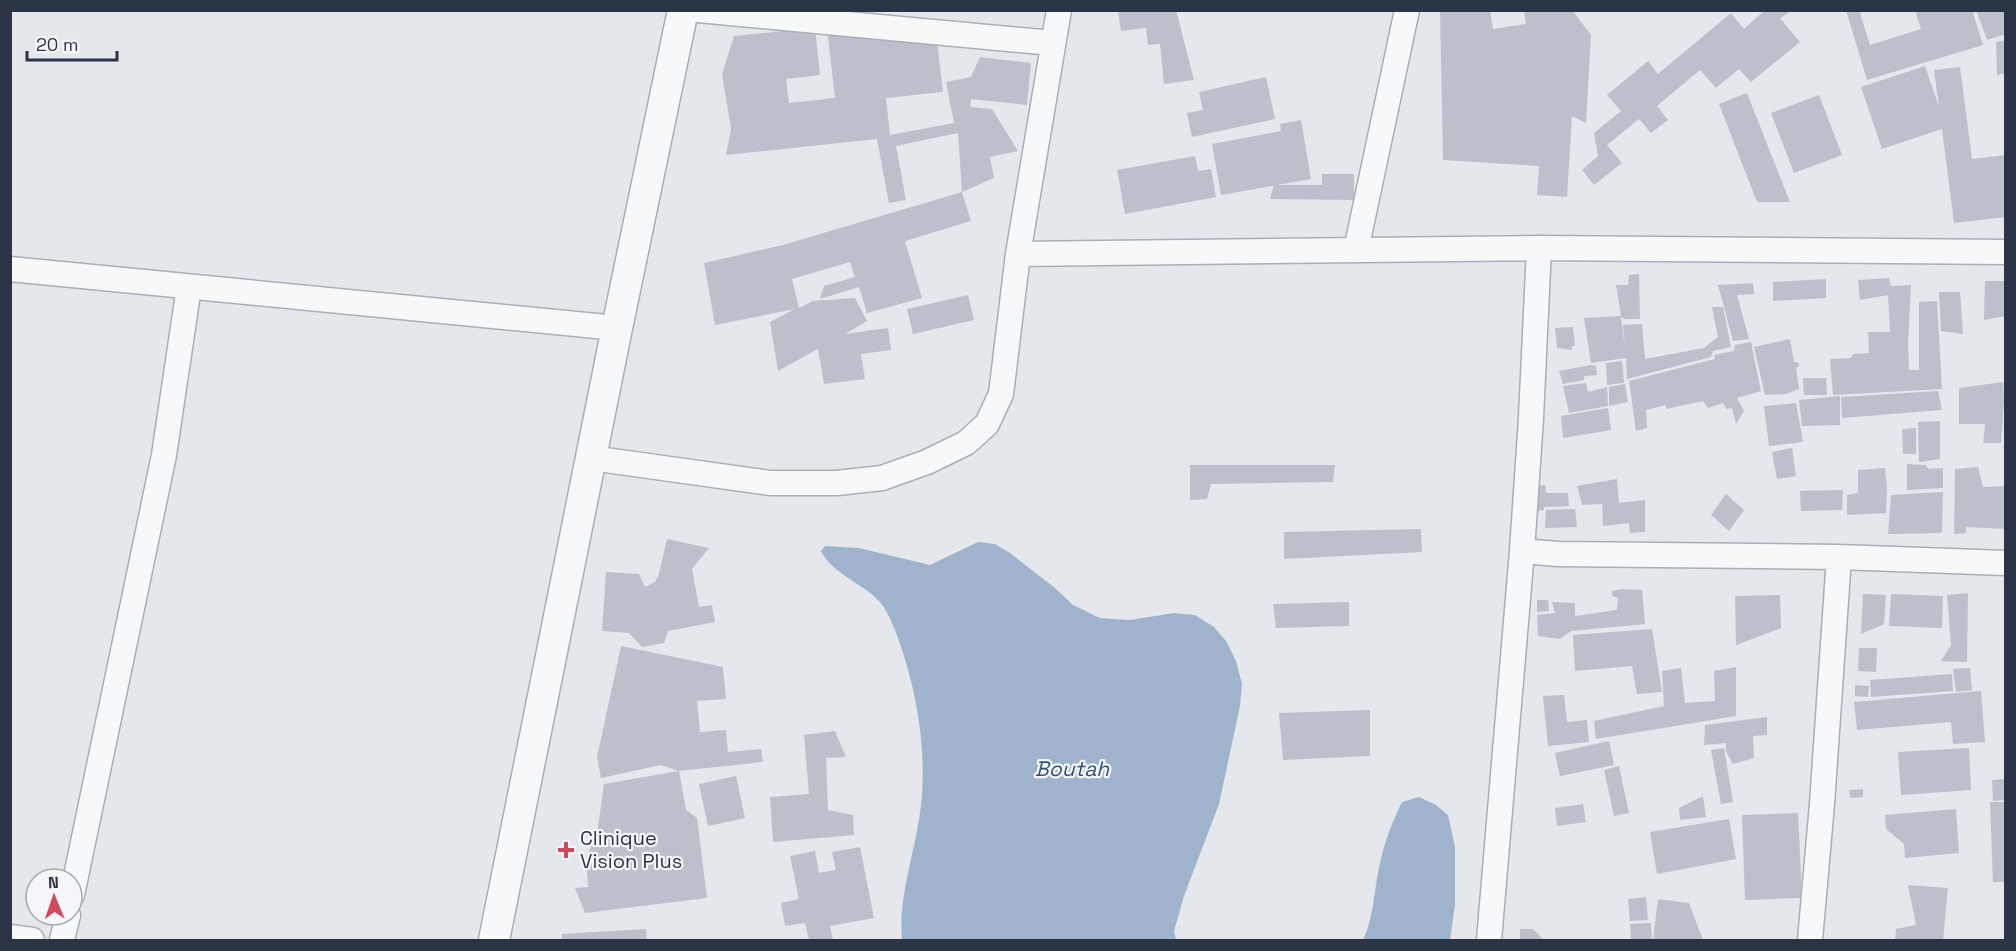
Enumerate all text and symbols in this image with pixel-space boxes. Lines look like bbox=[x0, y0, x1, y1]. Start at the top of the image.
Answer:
scale bar bbox=[27, 24, 117, 62]
text: 20 m bbox=[36, 33, 79, 56]
water label: Boutah bbox=[1035, 755, 1110, 782]
place label: Clinique Vision Plus bbox=[580, 825, 682, 874]
marker: Clinique Vision Plus bbox=[557, 841, 575, 859]
north arrow bbox=[24, 867, 84, 927]
text: N bbox=[48, 872, 59, 893]

